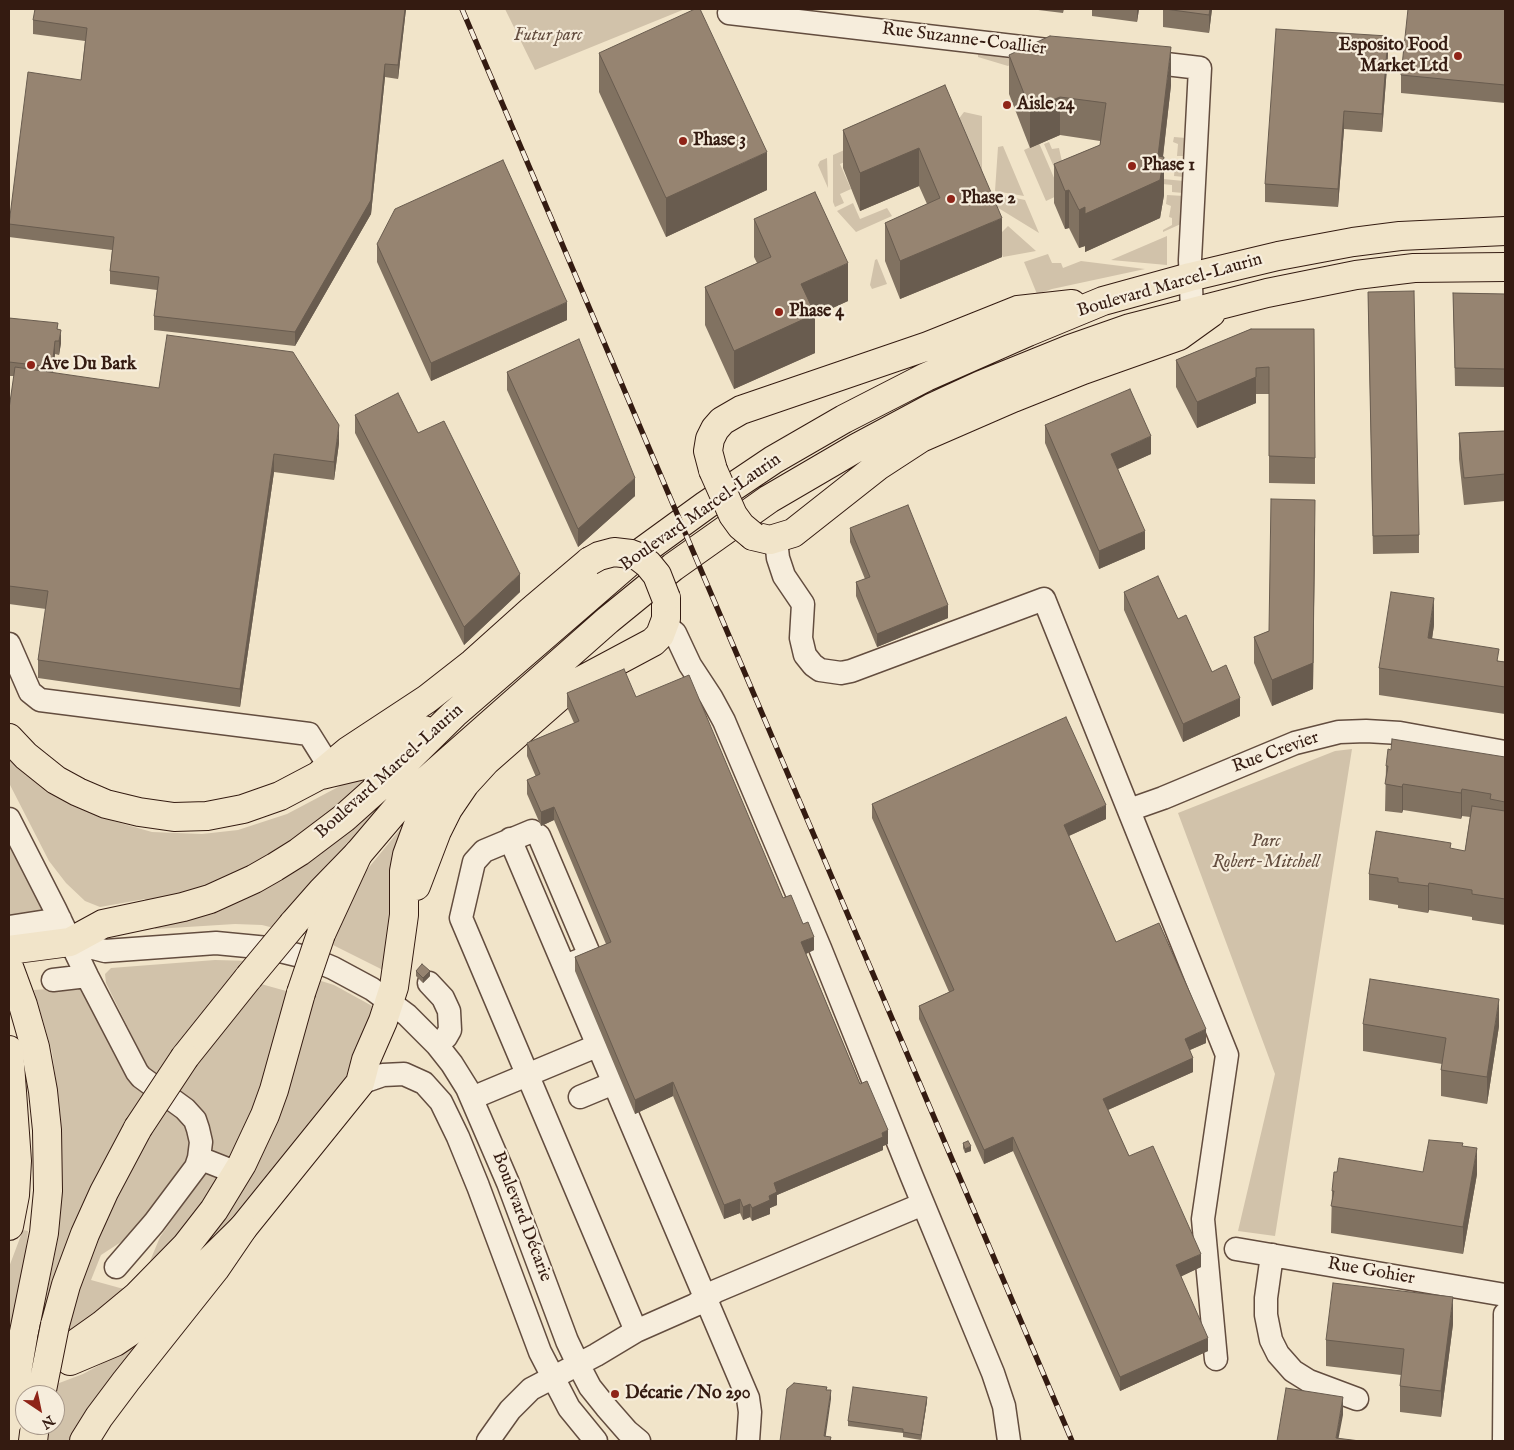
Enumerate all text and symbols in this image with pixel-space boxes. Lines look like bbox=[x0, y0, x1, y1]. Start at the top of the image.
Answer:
street label: Rue Suzanne-Coallier bbox=[881, 19, 1047, 61]
park label: Futur parc bbox=[514, 25, 582, 47]
place label: Esposito Food Market Ltd bbox=[1339, 35, 1448, 78]
marker: Esposito Food Market Ltd bbox=[1452, 50, 1464, 62]
place label: Aisle 24 bbox=[1017, 94, 1075, 116]
marker: Aisle 24 bbox=[1001, 99, 1013, 111]
place label: Phase 3 bbox=[693, 130, 746, 152]
marker: Phase 3 bbox=[677, 135, 689, 147]
place label: Phase 1 bbox=[1142, 155, 1195, 177]
marker: Phase 1 bbox=[1126, 160, 1138, 172]
place label: Phase 2 bbox=[961, 188, 1016, 210]
marker: Phase 2 bbox=[945, 193, 957, 205]
street label: Boulevard Marcel-Laurin bbox=[1075, 249, 1265, 323]
place label: Phase 4 bbox=[789, 301, 844, 323]
marker: Phase 4 bbox=[773, 306, 785, 318]
place label: Ave Du Bark bbox=[41, 354, 136, 376]
marker: Ave Du Bark bbox=[25, 359, 37, 371]
street label: Boulevard Marcel-Laurin bbox=[616, 449, 786, 577]
street label: Boulevard Marcel-Laurin bbox=[312, 700, 468, 844]
street label: Rue Crevier bbox=[1230, 727, 1322, 779]
park label: Parc Robert-Mitchell bbox=[1212, 831, 1320, 874]
street label: Boulevard Décarie bbox=[486, 1149, 556, 1285]
street label: Rue Gohier bbox=[1326, 1254, 1416, 1290]
place label: Décarie / No 290 bbox=[625, 1383, 751, 1405]
north arrow bbox=[15, 1385, 65, 1435]
marker: Décarie / No 290 bbox=[609, 1388, 621, 1400]
text: N bbox=[38, 1411, 58, 1432]

